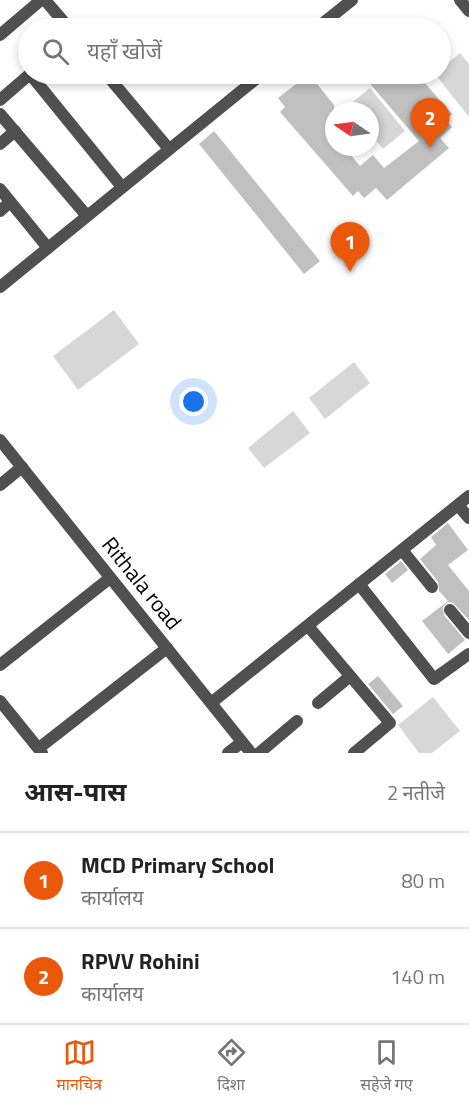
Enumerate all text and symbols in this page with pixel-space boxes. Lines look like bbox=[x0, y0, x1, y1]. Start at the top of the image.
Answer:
search box bbox=[18, 18, 451, 84]
text: यहाँ खोजें bbox=[87, 34, 162, 68]
icon: search bbox=[39, 35, 72, 68]
pin: 2 bbox=[410, 98, 450, 148]
north arrow bbox=[325, 102, 379, 156]
pin: 1 bbox=[330, 222, 370, 272]
your location bbox=[179, 387, 208, 416]
street label: Rithala road bbox=[94, 529, 190, 637]
text: आस-पास bbox=[24, 772, 126, 811]
text: 2 नतीजे bbox=[387, 777, 445, 808]
text: MCD Primary School bbox=[81, 848, 275, 882]
text: 1 bbox=[38, 865, 49, 896]
text: 80 m bbox=[401, 865, 445, 896]
text: कार्यालय bbox=[81, 882, 143, 913]
text: RPVV Rohini bbox=[81, 944, 200, 978]
text: 2 bbox=[38, 961, 49, 992]
text: 140 m bbox=[390, 961, 445, 992]
text: कार्यालय bbox=[81, 978, 143, 1009]
tab: मानचित्र bbox=[56, 1036, 102, 1097]
tab: दिशा bbox=[215, 1036, 248, 1097]
tab: सहेजे गए bbox=[360, 1036, 413, 1097]

